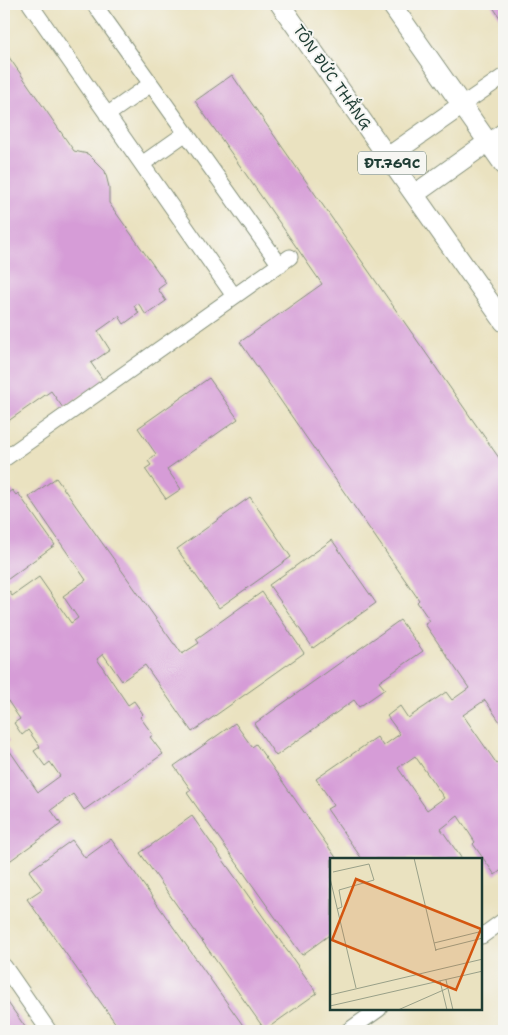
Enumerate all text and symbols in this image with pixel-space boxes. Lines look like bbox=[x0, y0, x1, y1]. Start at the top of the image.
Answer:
street label: TÔN ĐỨC THẮNG bbox=[288, 19, 378, 133]
road number: ĐT.769C bbox=[358, 152, 426, 174]
inset map bbox=[330, 858, 483, 1010]

